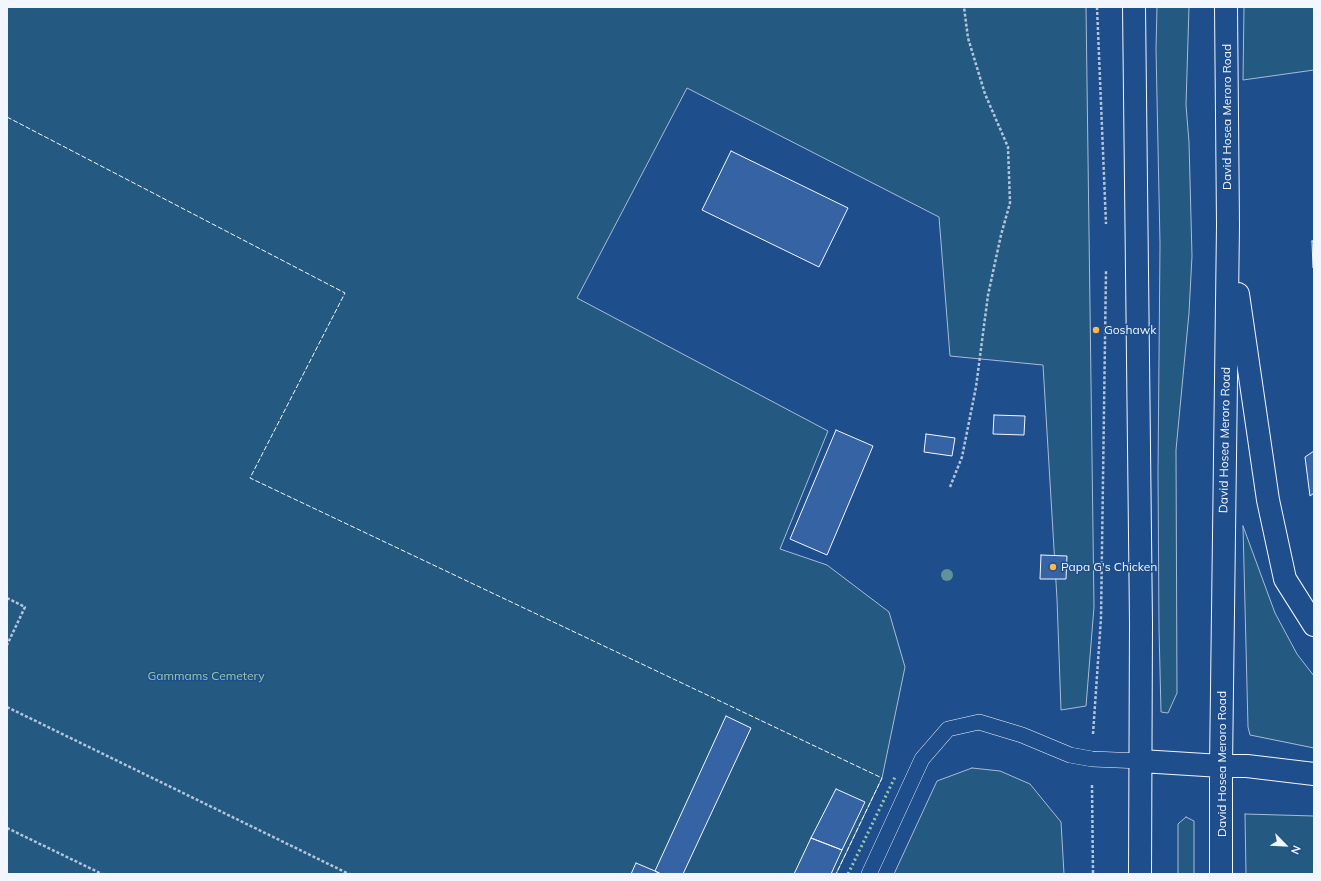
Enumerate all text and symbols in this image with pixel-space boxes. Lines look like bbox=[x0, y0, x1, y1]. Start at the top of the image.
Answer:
street label: David Hosea Meroro Road bbox=[1220, 44, 1234, 190]
place label: Goshawk bbox=[1104, 323, 1156, 337]
marker: Goshawk bbox=[1091, 325, 1101, 335]
street label: David Hosea Meroro Road bbox=[1217, 367, 1233, 513]
place label: Papa G's Chicken bbox=[1061, 560, 1157, 574]
marker: Papa G's Chicken bbox=[1048, 562, 1058, 572]
park label: Gammams Cemetery bbox=[148, 669, 264, 683]
street label: David Hosea Meroro Road bbox=[1215, 691, 1229, 837]
north arrow bbox=[1265, 825, 1305, 865]
text: N bbox=[1288, 843, 1304, 857]

